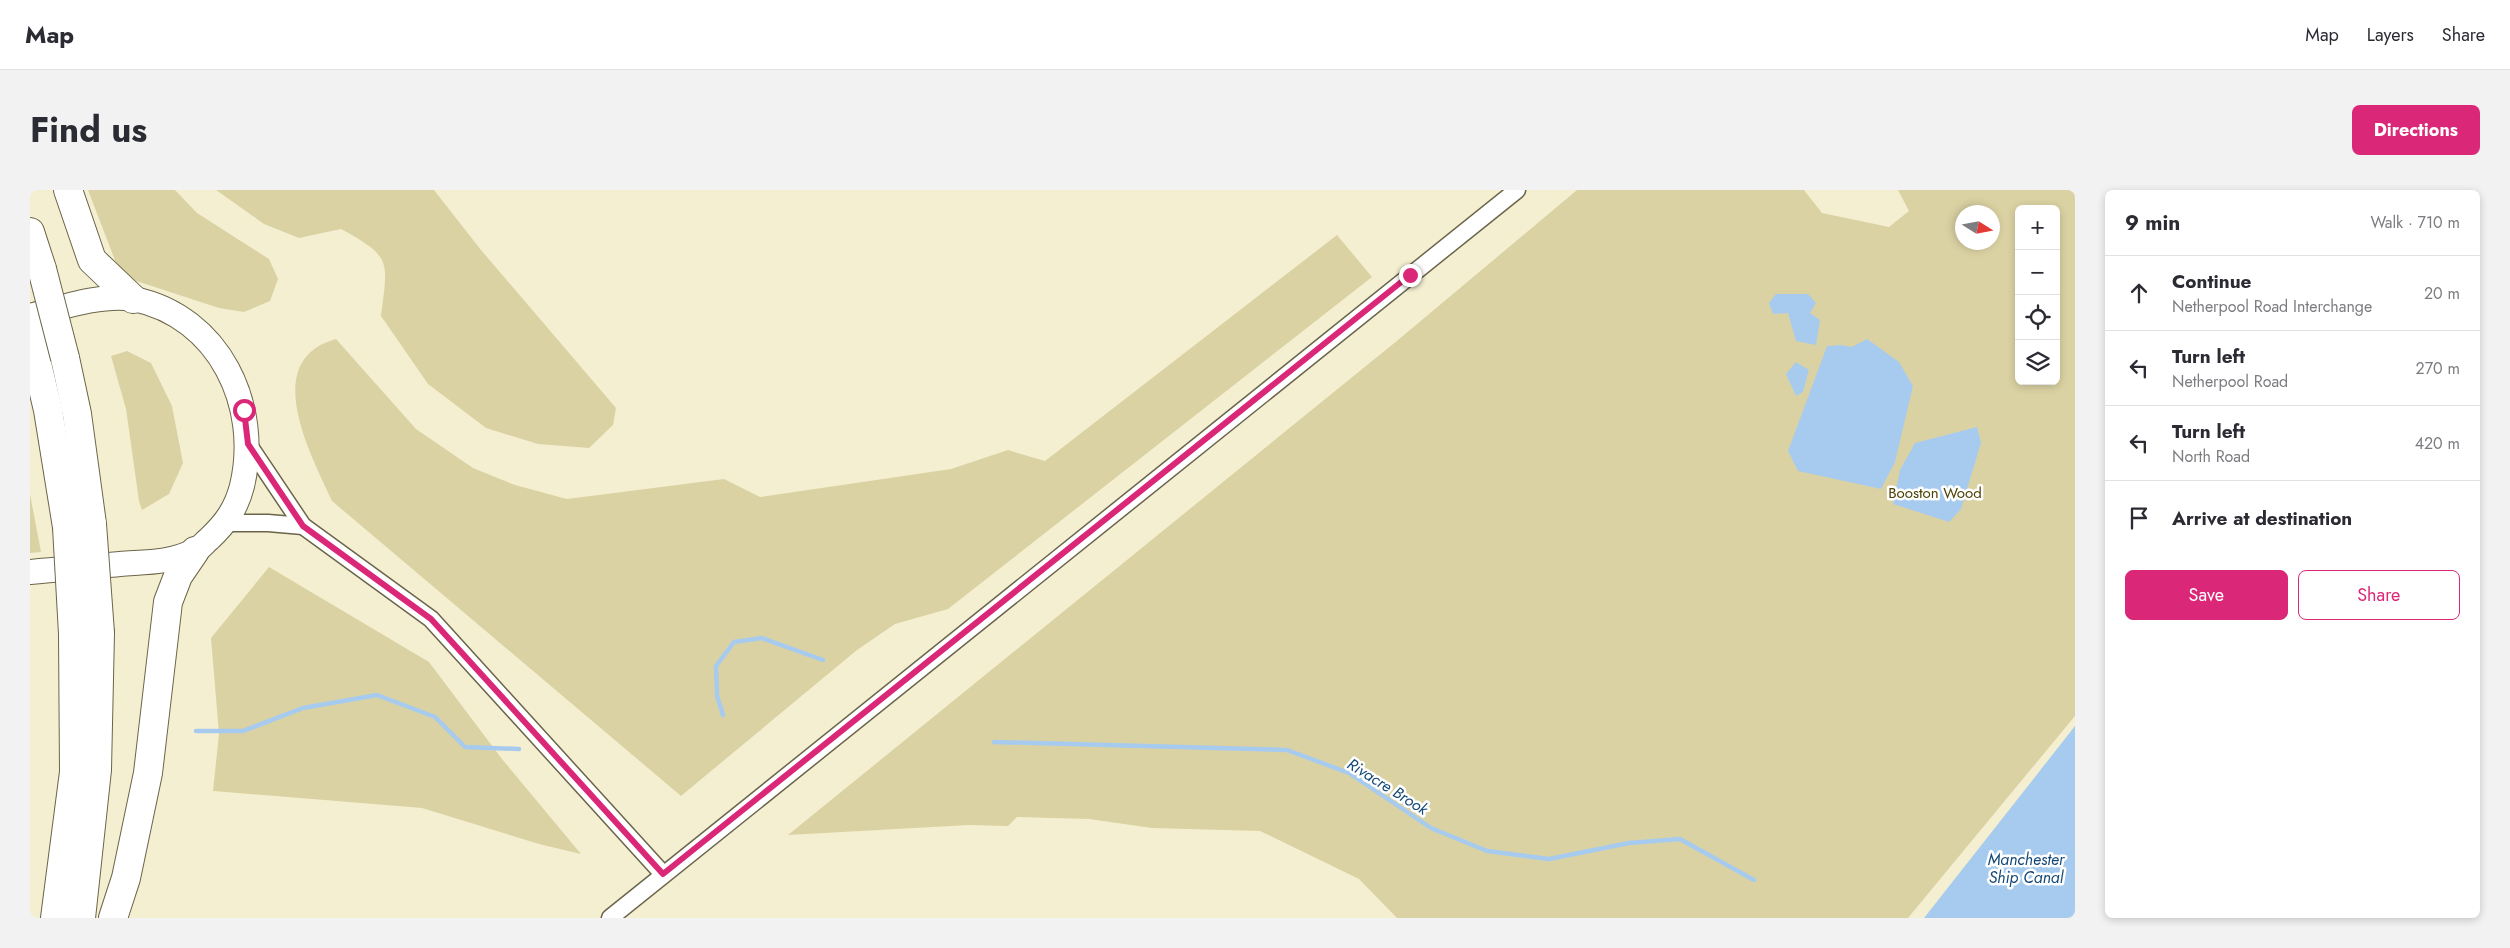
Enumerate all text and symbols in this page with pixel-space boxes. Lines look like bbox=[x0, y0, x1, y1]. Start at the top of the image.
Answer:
text: Map bbox=[25, 17, 74, 52]
text: Map bbox=[2305, 22, 2339, 48]
text: Layers bbox=[2367, 22, 2414, 48]
text: Share bbox=[2442, 22, 2485, 48]
text: Find us bbox=[30, 105, 147, 155]
button: Directions bbox=[2352, 105, 2480, 155]
north arrow bbox=[1955, 205, 2000, 250]
map controls bbox=[2015, 205, 2060, 385]
button: + bbox=[2015, 205, 2060, 250]
text: 9 min bbox=[2125, 208, 2180, 238]
text: Walk · 710 m bbox=[2370, 211, 2460, 234]
button: − bbox=[2015, 250, 2060, 295]
route end bbox=[1399, 264, 1422, 287]
text: Continue bbox=[2172, 268, 2251, 295]
icon: ahead bbox=[2125, 279, 2153, 307]
text: 20 m bbox=[2424, 282, 2460, 305]
button: locate bbox=[2015, 295, 2060, 340]
text: Netherpool Road Interchange bbox=[2172, 295, 2372, 318]
button: layers bbox=[2015, 340, 2060, 385]
text: Turn left bbox=[2172, 343, 2245, 370]
icon: left bbox=[2125, 354, 2153, 382]
text: 270 m bbox=[2416, 357, 2460, 380]
text: Netherpool Road bbox=[2172, 370, 2288, 393]
route start bbox=[233, 399, 256, 422]
text: Turn left bbox=[2172, 418, 2245, 445]
icon: left bbox=[2125, 429, 2153, 457]
text: 420 m bbox=[2415, 432, 2460, 455]
text: North Road bbox=[2172, 445, 2250, 468]
park label: Booston Wood bbox=[1888, 482, 1982, 504]
icon: arrive bbox=[2125, 504, 2153, 532]
text: Arrive at destination bbox=[2172, 505, 2352, 532]
button: Save bbox=[2125, 570, 2288, 620]
button: Share bbox=[2298, 570, 2460, 620]
water label: Rivacre Brook bbox=[1343, 752, 1434, 821]
water label: Manchester Ship Canal bbox=[1988, 848, 2066, 889]

